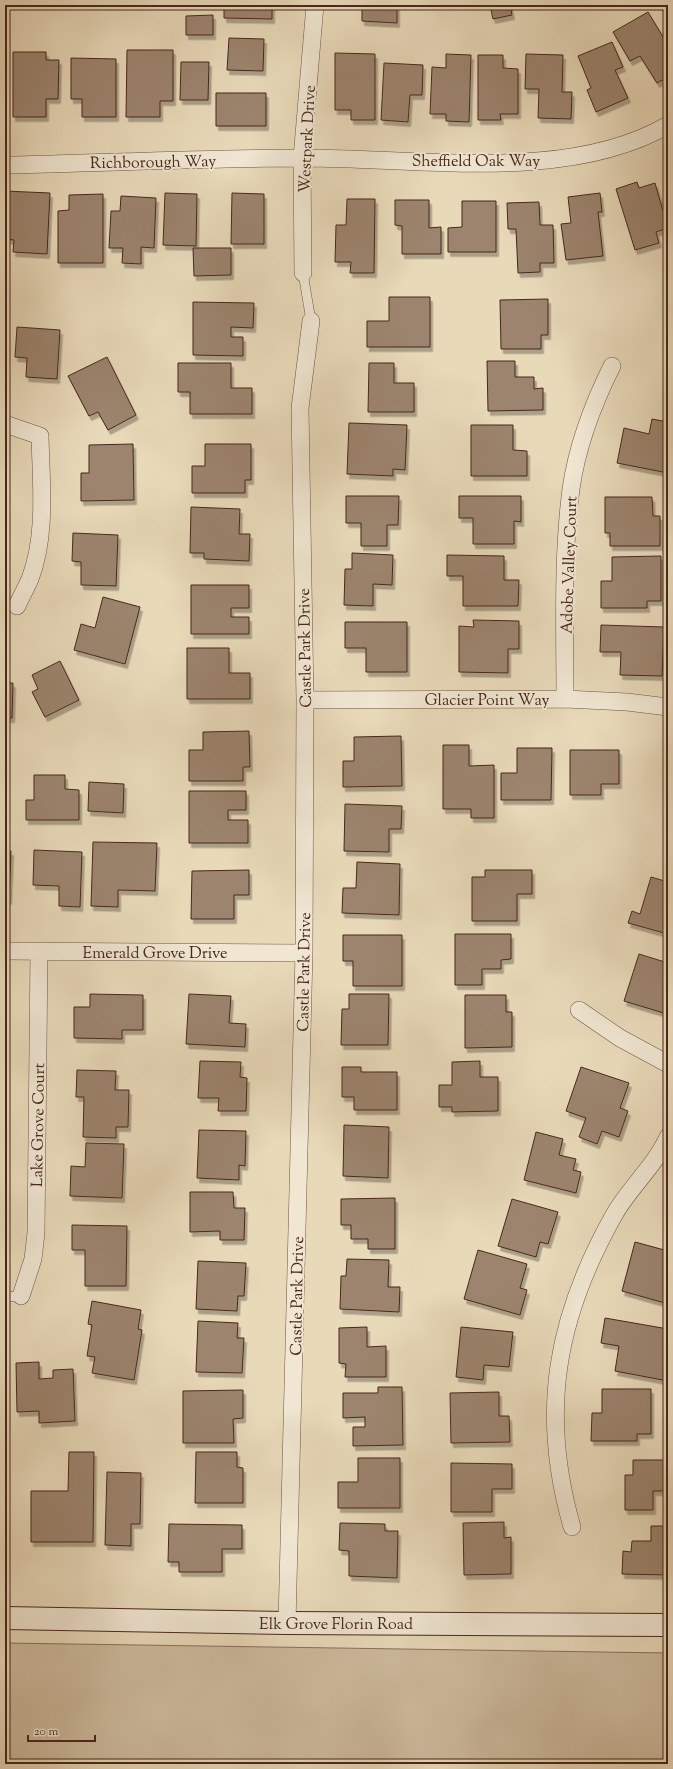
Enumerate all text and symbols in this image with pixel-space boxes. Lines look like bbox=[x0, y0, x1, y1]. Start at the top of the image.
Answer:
street label: Westpark Drive bbox=[294, 85, 323, 194]
street label: Richborough Way bbox=[90, 151, 216, 176]
street label: Sheffield Oak Way bbox=[412, 151, 540, 174]
street label: Adobe Valley Court bbox=[557, 495, 584, 634]
street label: Castle Park Drive bbox=[294, 588, 319, 708]
street label: Glacier Point Way bbox=[424, 690, 550, 713]
street label: Castle Park Drive bbox=[293, 912, 318, 1032]
street label: Emerald Grove Drive bbox=[83, 943, 227, 966]
street label: Lake Grove Court bbox=[27, 1062, 52, 1187]
street label: Castle Park Drive bbox=[286, 1236, 311, 1356]
street label: Elk Grove Florin Road bbox=[259, 1614, 413, 1637]
scale bar bbox=[28, 1717, 95, 1743]
text: 20 m bbox=[34, 1723, 59, 1741]

